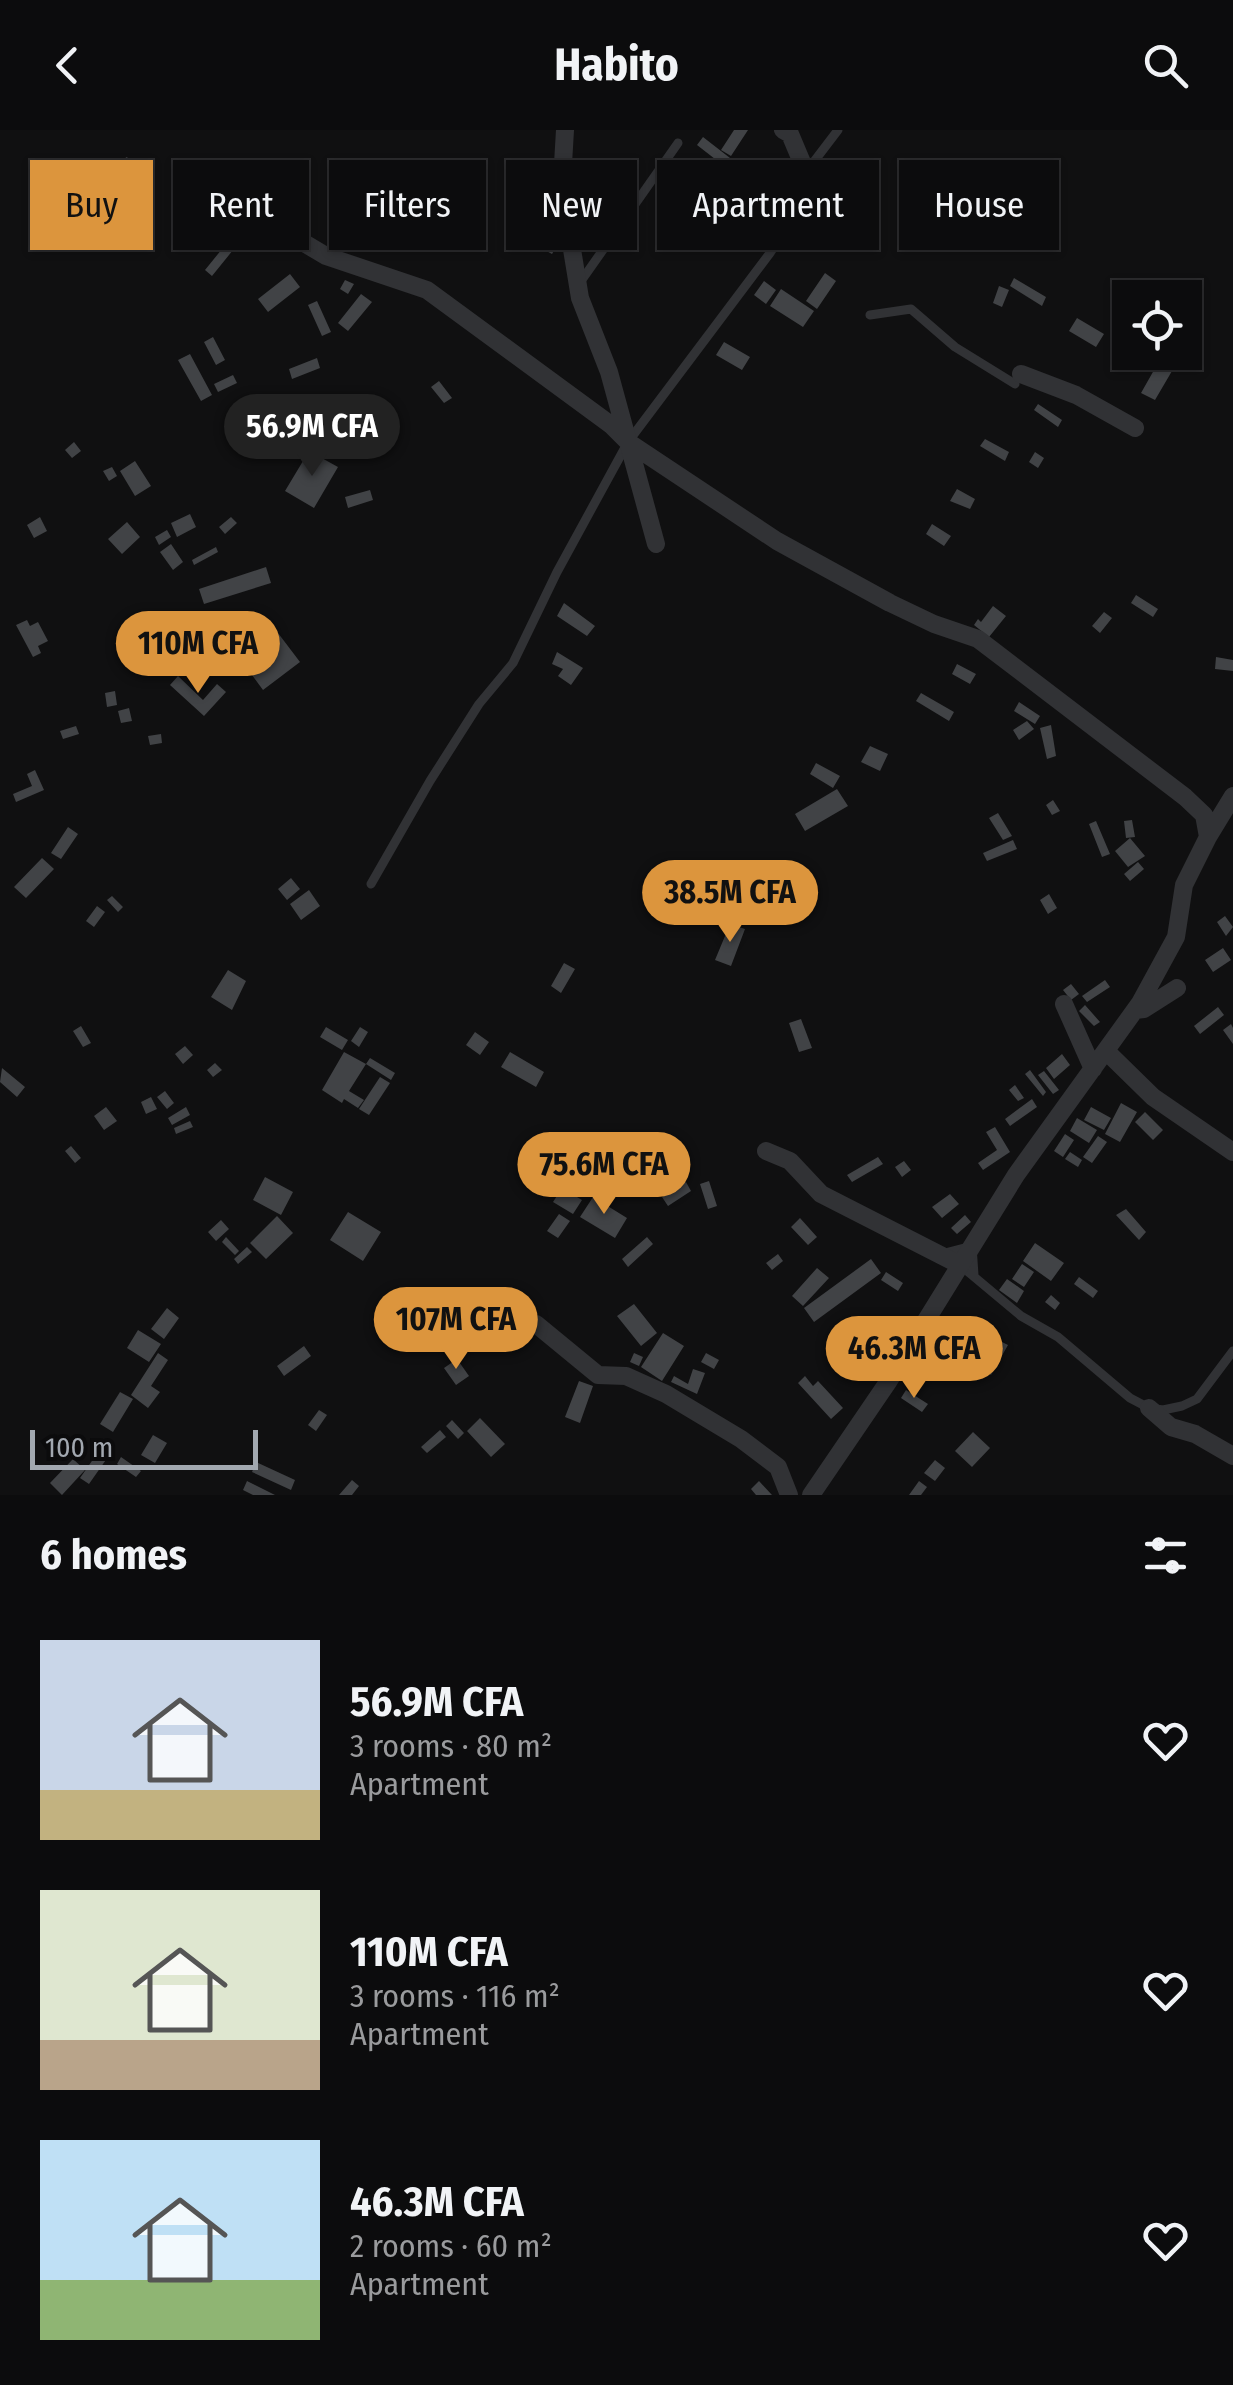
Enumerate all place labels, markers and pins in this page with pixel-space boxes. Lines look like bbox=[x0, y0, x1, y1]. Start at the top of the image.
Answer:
pin: 56.9M CFA bbox=[198, 394, 426, 479]
pin: 110M CFA bbox=[95, 611, 301, 696]
pin: 38.5M CFA bbox=[616, 860, 844, 945]
pin: 75.6M CFA bbox=[490, 1132, 718, 1217]
pin: 107M CFA bbox=[353, 1287, 559, 1372]
pin: 46.3M CFA bbox=[800, 1316, 1028, 1401]

